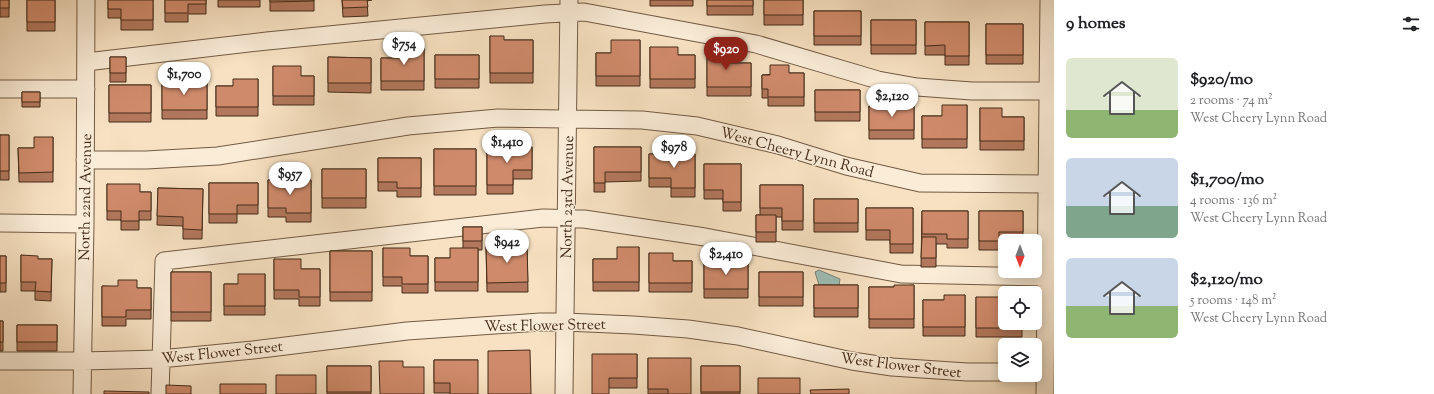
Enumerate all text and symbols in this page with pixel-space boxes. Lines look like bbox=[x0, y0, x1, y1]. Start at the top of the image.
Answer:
text: 9 homes bbox=[1066, 12, 1125, 36]
icon: filters bbox=[1400, 13, 1422, 35]
pin: $754 bbox=[380, 32, 428, 66]
text: $754 bbox=[392, 36, 416, 54]
pin: $920 bbox=[702, 37, 750, 71]
text: $920 bbox=[713, 41, 739, 59]
pin: $1,700 bbox=[151, 62, 217, 96]
text: $1,700 bbox=[167, 66, 201, 84]
text: $920/mo bbox=[1190, 68, 1253, 92]
icon: home bbox=[1098, 74, 1146, 122]
pin: $2,120 bbox=[859, 84, 925, 118]
text: $2,120 bbox=[875, 88, 909, 106]
text: 2 rooms · 74 m² bbox=[1190, 92, 1273, 110]
text: West Cheery Lynn Road bbox=[1190, 110, 1327, 128]
street label: West Cheery Lynn Road bbox=[718, 123, 876, 184]
pin: $1,410 bbox=[474, 130, 540, 164]
street label: North 22nd Avenue bbox=[75, 133, 98, 261]
text: $1,410 bbox=[491, 134, 523, 152]
street label: North 23rd Avenue bbox=[557, 135, 580, 259]
pin: $978 bbox=[650, 135, 698, 169]
text: $978 bbox=[661, 139, 687, 157]
pin: $957 bbox=[266, 162, 314, 196]
text: $957 bbox=[278, 166, 302, 184]
text: $1,700/mo bbox=[1190, 168, 1264, 192]
icon: home bbox=[1098, 174, 1146, 222]
text: 4 rooms · 136 m² bbox=[1190, 192, 1277, 210]
text: West Cheery Lynn Road bbox=[1190, 210, 1327, 228]
pin: $942 bbox=[483, 230, 531, 264]
text: $942 bbox=[494, 234, 520, 252]
north arrow bbox=[998, 234, 1042, 278]
map controls bbox=[998, 234, 1042, 382]
pin: $2,410 bbox=[693, 242, 759, 276]
text: $2,410 bbox=[709, 246, 743, 264]
text: $2,120/mo bbox=[1190, 268, 1263, 292]
icon: home bbox=[1098, 274, 1146, 322]
button: locate bbox=[998, 286, 1042, 330]
text: 5 rooms · 148 m² bbox=[1190, 292, 1276, 310]
text: West Cheery Lynn Road bbox=[1190, 310, 1327, 328]
street label: West Flower Street bbox=[484, 315, 606, 338]
street label: West Flower Street bbox=[160, 337, 284, 370]
button: layers bbox=[998, 338, 1042, 382]
street label: West Flower Street bbox=[839, 349, 963, 384]

